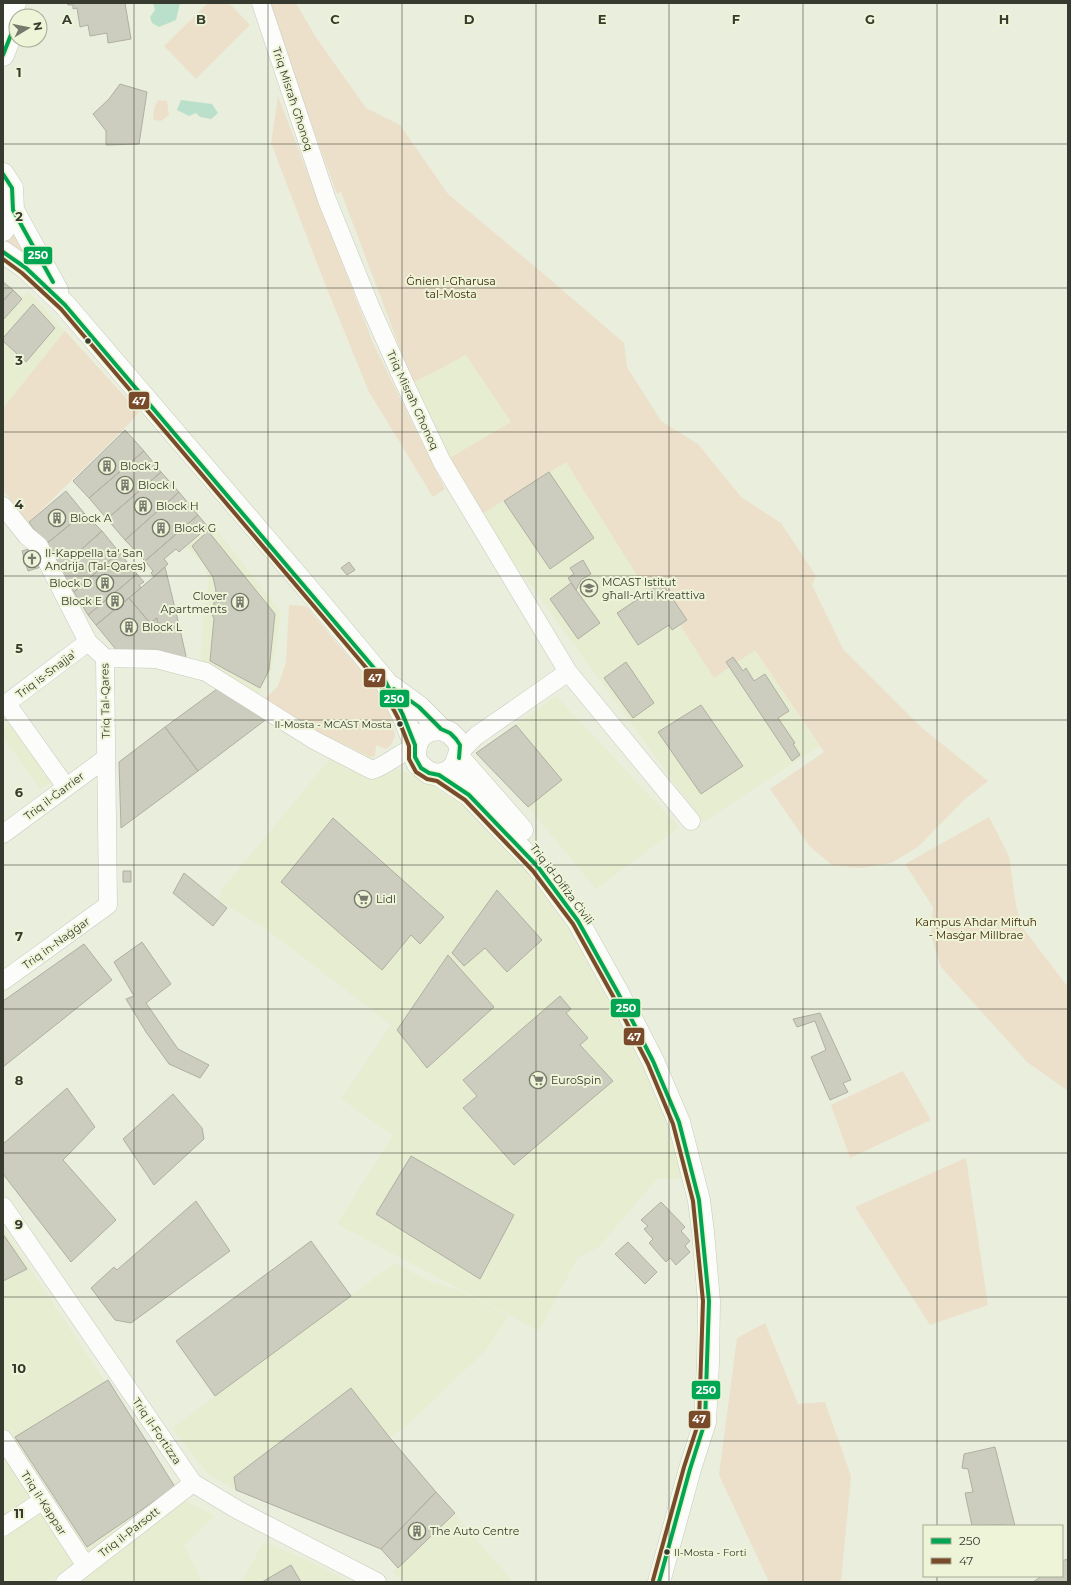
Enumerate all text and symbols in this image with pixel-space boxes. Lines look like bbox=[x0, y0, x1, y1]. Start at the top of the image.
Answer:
north arrow bbox=[8, 8, 48, 48]
text: A bbox=[61, 11, 73, 27]
text: B bbox=[196, 11, 206, 27]
text: C bbox=[330, 11, 340, 27]
text: D bbox=[464, 11, 475, 27]
text: E bbox=[598, 11, 607, 27]
text: F bbox=[732, 11, 740, 27]
text: G bbox=[865, 11, 875, 27]
text: H bbox=[999, 11, 1009, 27]
text: N bbox=[30, 21, 46, 32]
street label: Triq Misraħ Għonoq bbox=[270, 45, 316, 153]
text: 1 bbox=[16, 64, 22, 80]
text: 2 bbox=[15, 208, 23, 224]
line badge: 250 bbox=[23, 246, 53, 265]
text: 250 bbox=[28, 248, 49, 262]
park label: Ġnien l-Għarusa tal-Mosta bbox=[406, 274, 496, 301]
unlabelled marker bbox=[83, 336, 93, 346]
street label: Triq Misraħ Għonoq bbox=[384, 348, 442, 452]
text: 3 bbox=[14, 352, 23, 368]
line badge: 47 bbox=[128, 391, 150, 410]
text: 47 bbox=[132, 394, 146, 408]
building icon: Block J bbox=[97, 456, 117, 476]
place label: Block J bbox=[120, 459, 159, 473]
building icon: Block I bbox=[115, 475, 135, 495]
place label: Block I bbox=[138, 478, 175, 492]
text: 4 bbox=[15, 496, 24, 512]
building icon: Block H bbox=[133, 496, 153, 516]
place label: Block H bbox=[156, 499, 199, 513]
building icon: Block A bbox=[47, 508, 67, 528]
place label: Block A bbox=[70, 511, 112, 525]
building icon: Block G bbox=[151, 518, 171, 538]
place label: Block G bbox=[174, 521, 216, 535]
place label: Il-Kappella ta' San Andrija (Tal-Qares) bbox=[45, 546, 146, 573]
church icon: Il-Kappella ta' San Andrija (Tal-Qares) bbox=[22, 549, 42, 569]
building icon: Block D bbox=[95, 573, 115, 593]
place label: MCAST Istitut għall-Arti Kreattiva bbox=[602, 575, 705, 602]
place label: Block D bbox=[49, 576, 92, 590]
school or university icon: MCAST Istitut għall-Arti Kreattiva bbox=[579, 578, 599, 598]
place label: Clover Apartments bbox=[161, 589, 228, 616]
building icon: Block E bbox=[105, 591, 125, 611]
building icon: Clover Apartments bbox=[230, 592, 250, 612]
place label: Block E bbox=[61, 594, 102, 608]
building icon: Block L bbox=[119, 617, 139, 637]
place label: Block L bbox=[142, 620, 183, 634]
text: 5 bbox=[15, 640, 23, 656]
street label: Triq is-Snajja' bbox=[13, 647, 79, 701]
street label: Triq Tal-Qares bbox=[97, 662, 113, 739]
line badge: 47 bbox=[363, 668, 386, 688]
text: 47 bbox=[368, 671, 382, 685]
line badge: 250 bbox=[379, 689, 410, 708]
text: 250 bbox=[384, 692, 405, 706]
place label: Il-Mosta - MCAST Mosta bbox=[274, 718, 392, 731]
marker: Il-Mosta - MCAST Mosta bbox=[395, 719, 405, 729]
street label: Triq il-Ġarrier bbox=[21, 769, 87, 823]
text: 6 bbox=[15, 784, 24, 800]
street label: Triq id-Difiża Ċivili bbox=[527, 841, 597, 927]
supermarket icon: Lidl bbox=[353, 889, 373, 909]
place label: Lidl bbox=[376, 892, 396, 906]
street label: Triq in-Naġġar bbox=[20, 914, 92, 972]
park label: Kampus Aħdar Miftuħ - Masġar Millbrae bbox=[915, 915, 1037, 942]
text: 7 bbox=[15, 928, 23, 944]
line badge: 250 bbox=[610, 998, 641, 1018]
text: 250 bbox=[616, 1001, 637, 1015]
line badge: 47 bbox=[623, 1027, 645, 1046]
text: 47 bbox=[627, 1030, 641, 1044]
supermarket icon: EuroSpin bbox=[528, 1070, 548, 1090]
text: 8 bbox=[15, 1072, 24, 1088]
place label: EuroSpin bbox=[551, 1073, 601, 1087]
text: 9 bbox=[15, 1216, 23, 1232]
text: 10 bbox=[12, 1360, 26, 1376]
line badge: 250 bbox=[691, 1380, 721, 1400]
text: 250 bbox=[696, 1383, 717, 1397]
street label: Triq il-Fortizza bbox=[130, 1395, 184, 1467]
line badge: 47 bbox=[688, 1410, 711, 1429]
text: 47 bbox=[692, 1412, 706, 1426]
street label: Triq il-Kappar bbox=[18, 1468, 70, 1538]
street label: Triq il-Parsott bbox=[96, 1504, 163, 1560]
text: 11 bbox=[14, 1505, 24, 1521]
building icon: The Auto Centre bbox=[407, 1521, 427, 1541]
place label: The Auto Centre bbox=[430, 1524, 520, 1538]
legend bbox=[923, 1525, 1063, 1577]
text: 250 bbox=[959, 1533, 981, 1548]
place label: Il-Mosta - Forti bbox=[674, 1546, 746, 1559]
marker: Il-Mosta - Forti bbox=[662, 1547, 672, 1557]
text: 47 bbox=[959, 1553, 973, 1568]

